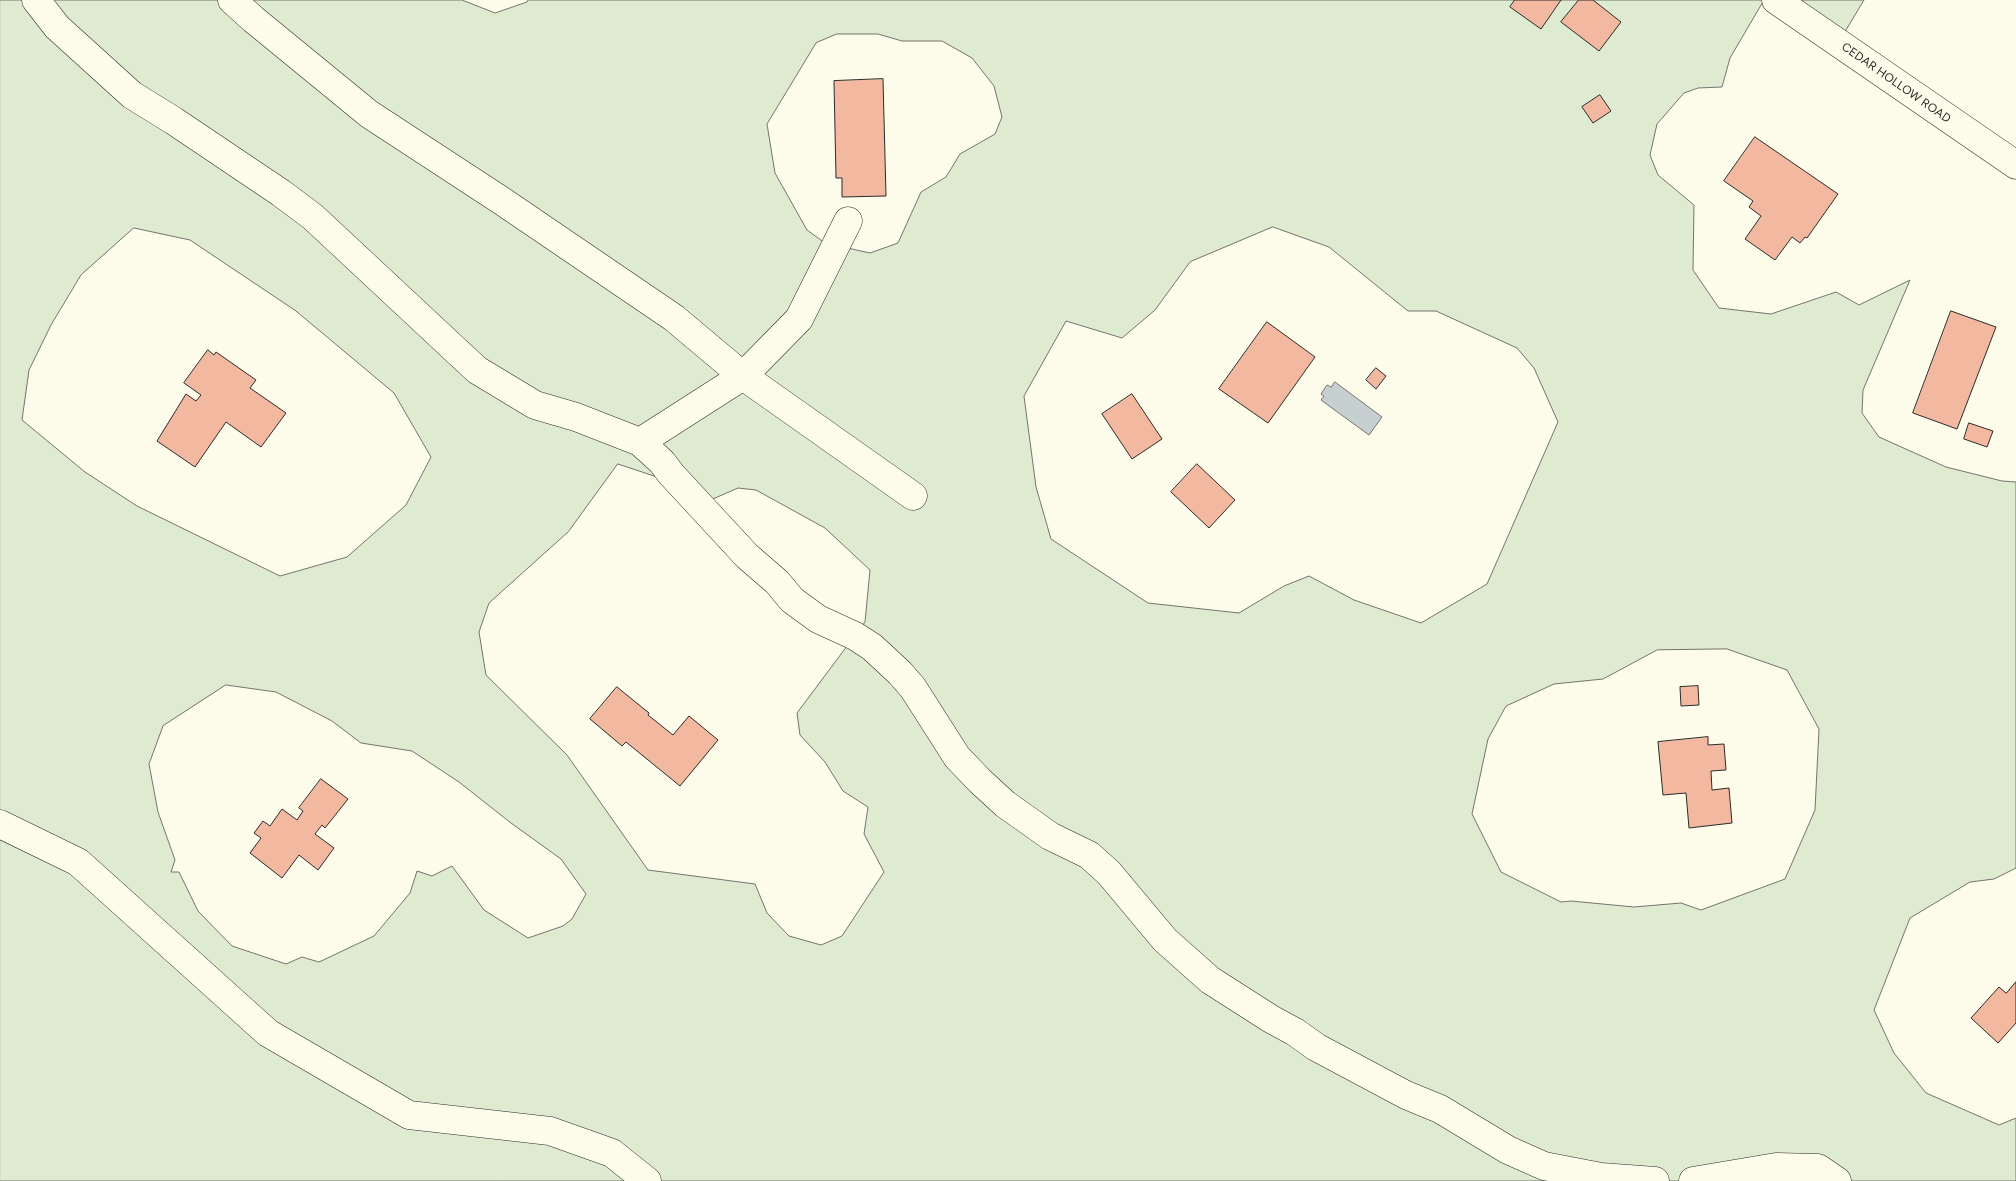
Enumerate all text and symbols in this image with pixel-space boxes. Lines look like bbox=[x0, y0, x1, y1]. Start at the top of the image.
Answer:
street label: CEDAR HOLLOW ROAD bbox=[1839, 40, 1953, 126]

